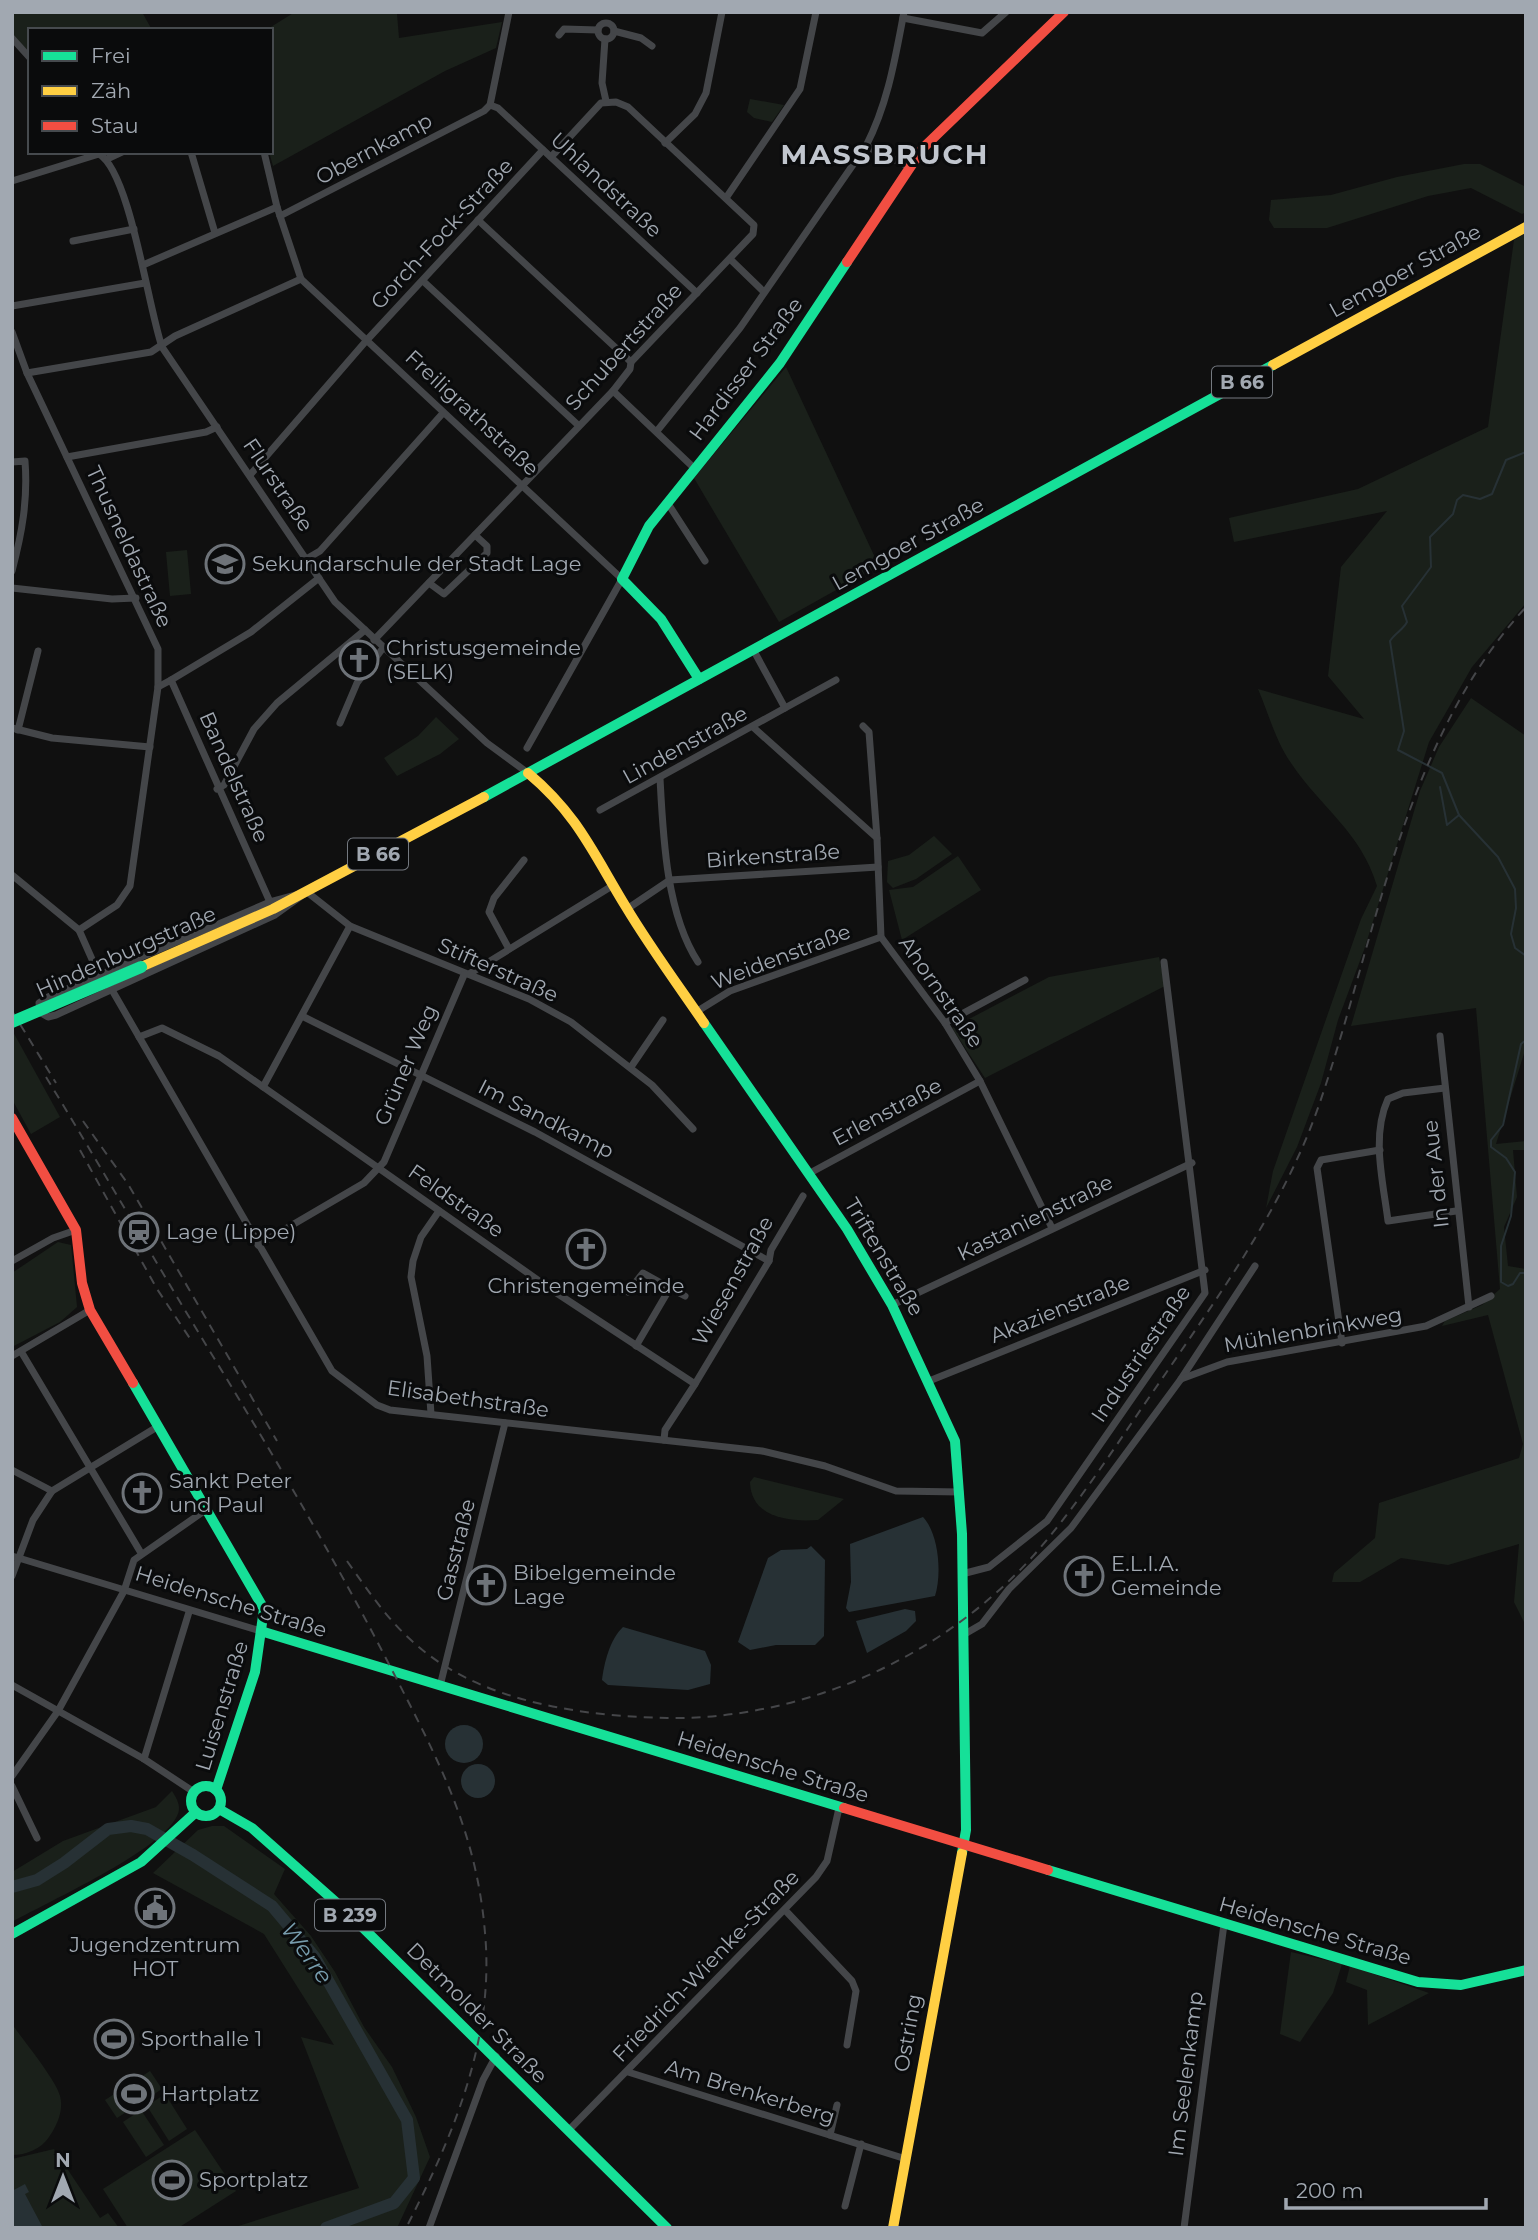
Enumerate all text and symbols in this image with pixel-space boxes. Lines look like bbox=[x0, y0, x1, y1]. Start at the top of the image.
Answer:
legend bbox=[28, 28, 273, 154]
text: Frei bbox=[91, 43, 131, 68]
text: Zäh bbox=[91, 78, 131, 103]
street label: Obernkamp bbox=[311, 107, 436, 190]
text: Stau bbox=[91, 113, 139, 138]
street label: Uhlandstraße bbox=[546, 127, 667, 242]
district label: MASSBRUCH bbox=[781, 137, 989, 171]
street label: Gorch-Fock-Straße bbox=[365, 153, 518, 314]
street label: Lemgoer Straße bbox=[1325, 219, 1485, 323]
street label: Schubertstraße bbox=[560, 278, 687, 415]
street label: Hardisser Straße bbox=[684, 292, 808, 445]
street label: Freiligrathstraße bbox=[400, 344, 544, 481]
road number: B 66 bbox=[1212, 366, 1272, 398]
street label: Flurstraße bbox=[238, 433, 319, 536]
street label: Thusneldastraße bbox=[81, 462, 178, 631]
street label: Lemgoer Straße bbox=[828, 492, 988, 596]
school or university icon: Sekundarschule der Stadt Lage bbox=[204, 543, 246, 585]
place label: Sekundarschule der Stadt Lage bbox=[252, 551, 581, 576]
place label: Christusgemeinde (SELK) bbox=[386, 635, 581, 684]
church icon: Christusgemeinde (SELK) bbox=[338, 639, 380, 681]
street label: Lindenstraße bbox=[618, 700, 752, 789]
street label: Bandelstraße bbox=[194, 708, 274, 846]
road number: B 66 bbox=[348, 838, 408, 870]
street label: Birkenstraße bbox=[705, 838, 841, 873]
street label: Hindenburgstraße bbox=[32, 901, 220, 1002]
street label: Weidenstraße bbox=[708, 919, 854, 995]
street label: Ahornstraße bbox=[894, 931, 989, 1052]
street label: Stifterstraße bbox=[434, 932, 562, 1007]
street label: Grüner Weg bbox=[369, 1001, 442, 1129]
street label: Erlenstraße bbox=[828, 1072, 946, 1151]
street label: Im Sandkamp bbox=[474, 1074, 618, 1164]
street label: In der Aue bbox=[1417, 1119, 1454, 1229]
street label: Feldstraße bbox=[404, 1159, 509, 1243]
street label: Kastanienstraße bbox=[953, 1169, 1117, 1266]
street label: Triftenstraße bbox=[839, 1193, 929, 1320]
station icon: Lage (Lippe) bbox=[118, 1211, 160, 1253]
street label: Wiesenstraße bbox=[687, 1212, 778, 1350]
place label: Lage (Lippe) bbox=[166, 1219, 296, 1244]
church icon: Christengemeinde bbox=[565, 1228, 607, 1270]
street label: Akazienstraße bbox=[986, 1269, 1133, 1348]
place label: Christengemeinde bbox=[487, 1273, 685, 1298]
street label: Industriestraße bbox=[1086, 1281, 1196, 1427]
street label: Mühlenbrinkweg bbox=[1222, 1302, 1404, 1357]
street label: Elisabethstraße bbox=[386, 1375, 551, 1422]
place label: Sankt Peter und Paul bbox=[169, 1468, 292, 1517]
church icon: Sankt Peter und Paul bbox=[121, 1472, 163, 1514]
street label: Gasstraße bbox=[431, 1496, 480, 1604]
place label: E.L.I.A. Gemeinde bbox=[1111, 1551, 1222, 1600]
church icon: E.L.I.A. Gemeinde bbox=[1063, 1555, 1105, 1597]
street label: Heidensche Straße bbox=[132, 1560, 330, 1643]
place label: Bibelgemeinde Lage bbox=[513, 1560, 676, 1609]
church icon: Bibelgemeinde Lage bbox=[465, 1564, 507, 1606]
street label: Luisenstraße bbox=[190, 1638, 253, 1774]
street label: Heidensche Straße bbox=[674, 1725, 872, 1808]
street label: Friedrich-Wienke-Straße bbox=[607, 1864, 804, 2067]
public building icon: Jugendzentrum HOT bbox=[134, 1887, 176, 1929]
street label: Heidensche Straße bbox=[1216, 1891, 1414, 1970]
road number: B 239 bbox=[315, 1899, 385, 1930]
water label: Werre bbox=[275, 1917, 339, 1989]
place label: Jugendzentrum HOT bbox=[69, 1932, 240, 1981]
street label: Detmolder Straße bbox=[402, 1937, 553, 2088]
street label: Im Seelenkamp bbox=[1163, 1990, 1208, 2158]
street label: Ostring bbox=[888, 1992, 927, 2074]
sports icon: Sporthalle 1 bbox=[93, 2018, 135, 2060]
place label: Sporthalle 1 bbox=[141, 2026, 262, 2051]
street label: Am Brenkerberg bbox=[662, 2054, 838, 2129]
sports icon: Hartplatz bbox=[113, 2073, 155, 2115]
place label: Hartplatz bbox=[161, 2081, 259, 2106]
north arrow bbox=[28, 2142, 98, 2212]
text: N bbox=[55, 2149, 71, 2172]
sports icon: Sportplatz bbox=[151, 2159, 193, 2201]
scale bar bbox=[1286, 2166, 1486, 2210]
place label: Sportplatz bbox=[199, 2167, 308, 2192]
text: 200 m bbox=[1296, 2178, 1363, 2203]

